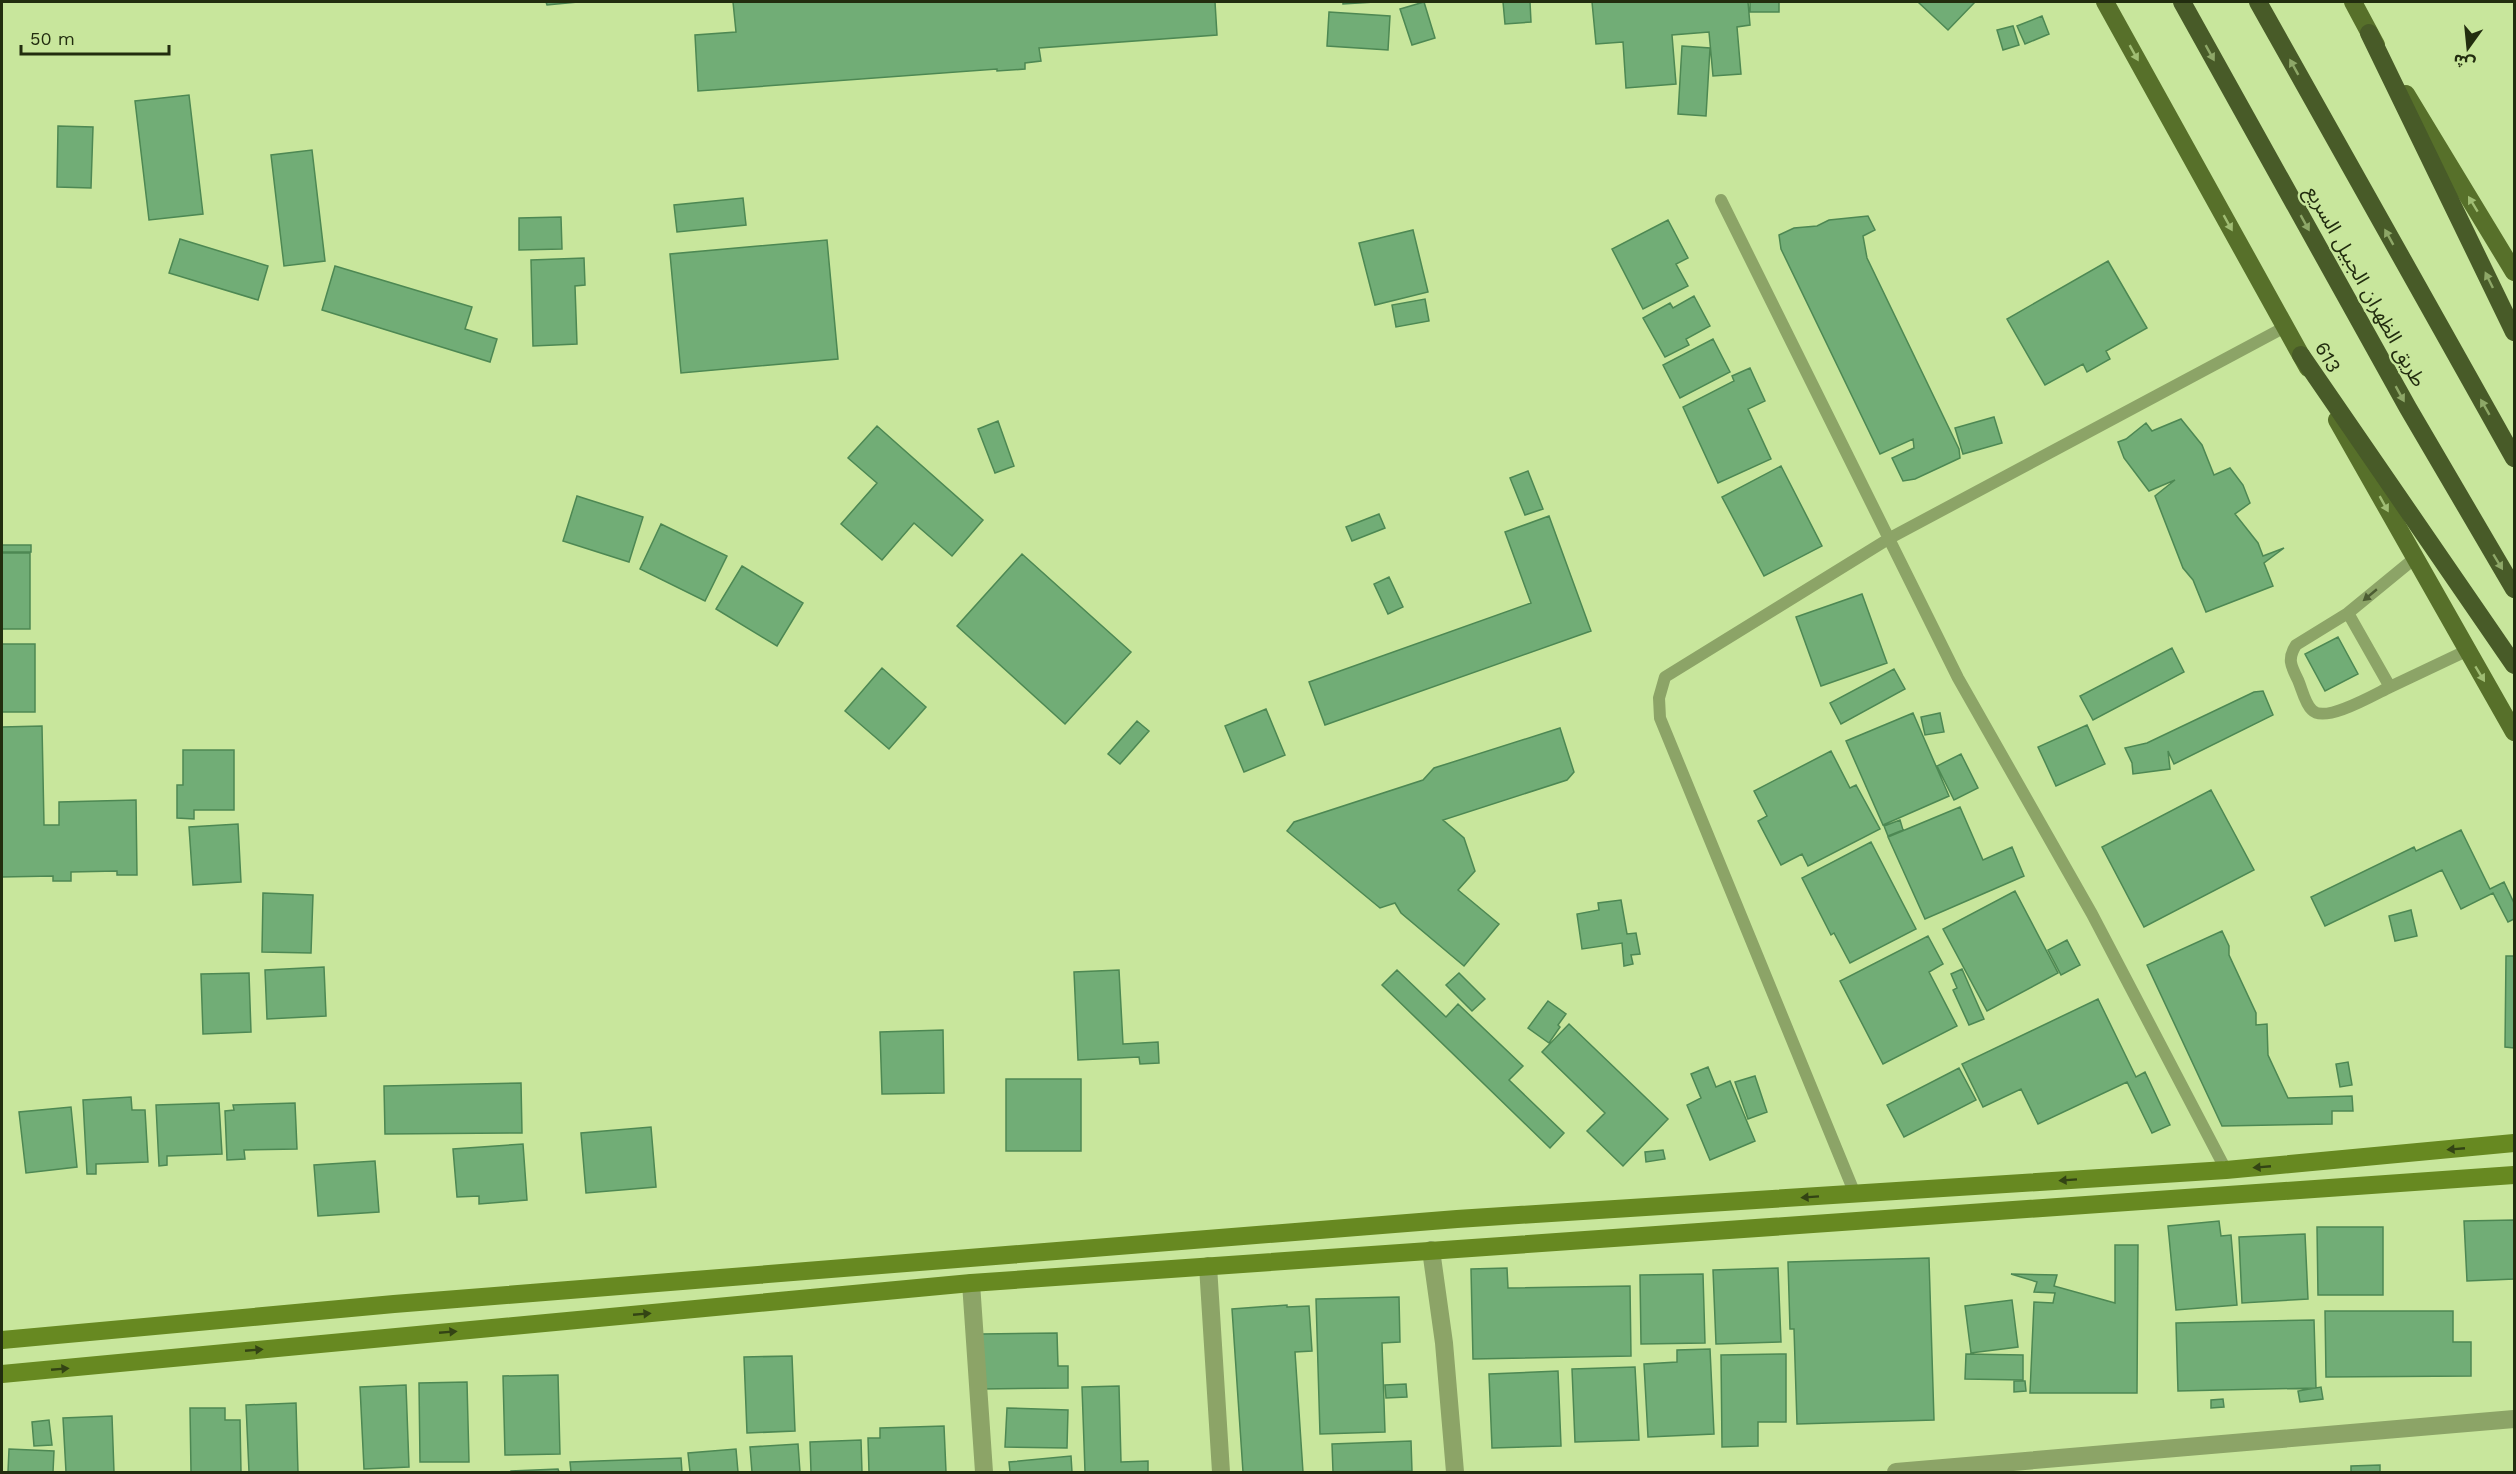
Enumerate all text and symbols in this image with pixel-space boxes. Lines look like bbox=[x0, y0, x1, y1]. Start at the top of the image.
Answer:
scale bar bbox=[21, 18, 170, 56]
north arrow bbox=[2438, 18, 2498, 78]
text: 50 m bbox=[30, 28, 75, 49]
one-way arrow bbox=[2129, 44, 2139, 61]
one-way arrow bbox=[2205, 44, 2215, 61]
text: ش bbox=[2451, 50, 2477, 74]
one-way arrow bbox=[2289, 58, 2299, 75]
street label: طريق الظهران الجبيل السريع bbox=[2298, 181, 2431, 392]
one-way arrow bbox=[2468, 196, 2479, 212]
one-way arrow bbox=[2223, 215, 2233, 232]
one-way arrow bbox=[2300, 215, 2310, 232]
one-way arrow bbox=[2384, 229, 2394, 246]
one-way arrow bbox=[2484, 271, 2494, 288]
street label: 613 bbox=[2310, 337, 2346, 377]
one-way arrow bbox=[2394, 386, 2405, 402]
one-way arrow bbox=[2480, 398, 2490, 415]
one-way arrow bbox=[2379, 495, 2389, 512]
one-way arrow bbox=[2493, 554, 2504, 570]
one-way arrow bbox=[2363, 588, 2378, 601]
one-way arrow bbox=[2474, 666, 2485, 682]
one-way arrow bbox=[2447, 1144, 2466, 1154]
one-way arrow bbox=[2253, 1162, 2272, 1172]
one-way arrow bbox=[2058, 1175, 2077, 1185]
one-way arrow bbox=[1801, 1192, 1820, 1201]
one-way arrow bbox=[633, 1309, 652, 1319]
one-way arrow bbox=[439, 1327, 458, 1337]
one-way arrow bbox=[244, 1345, 263, 1355]
one-way arrow bbox=[50, 1364, 69, 1374]

